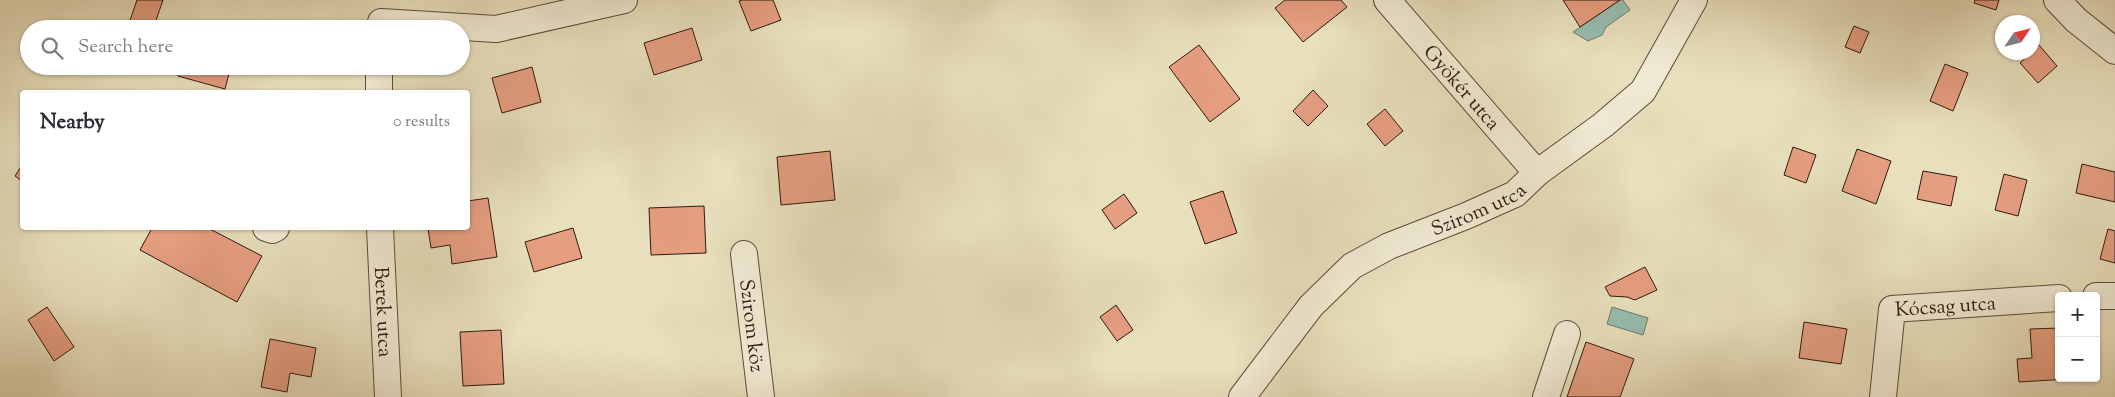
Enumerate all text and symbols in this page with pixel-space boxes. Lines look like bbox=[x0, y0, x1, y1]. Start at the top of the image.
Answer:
north arrow bbox=[1995, 15, 2040, 60]
search box bbox=[20, 20, 470, 75]
icon: search bbox=[38, 34, 66, 62]
text: Search here bbox=[78, 34, 173, 61]
street label: Gyökér utca bbox=[1415, 39, 1506, 138]
text: Nearby bbox=[40, 108, 105, 138]
text: 0 results bbox=[393, 111, 450, 134]
street label: Szirom utca bbox=[1427, 178, 1534, 245]
street label: Berek utca bbox=[365, 266, 398, 358]
street label: Szirom köz bbox=[730, 278, 770, 374]
street label: Kócsag utca bbox=[1894, 290, 1997, 326]
map controls bbox=[2055, 292, 2100, 382]
button: + bbox=[2055, 292, 2100, 337]
button: − bbox=[2055, 337, 2100, 382]

